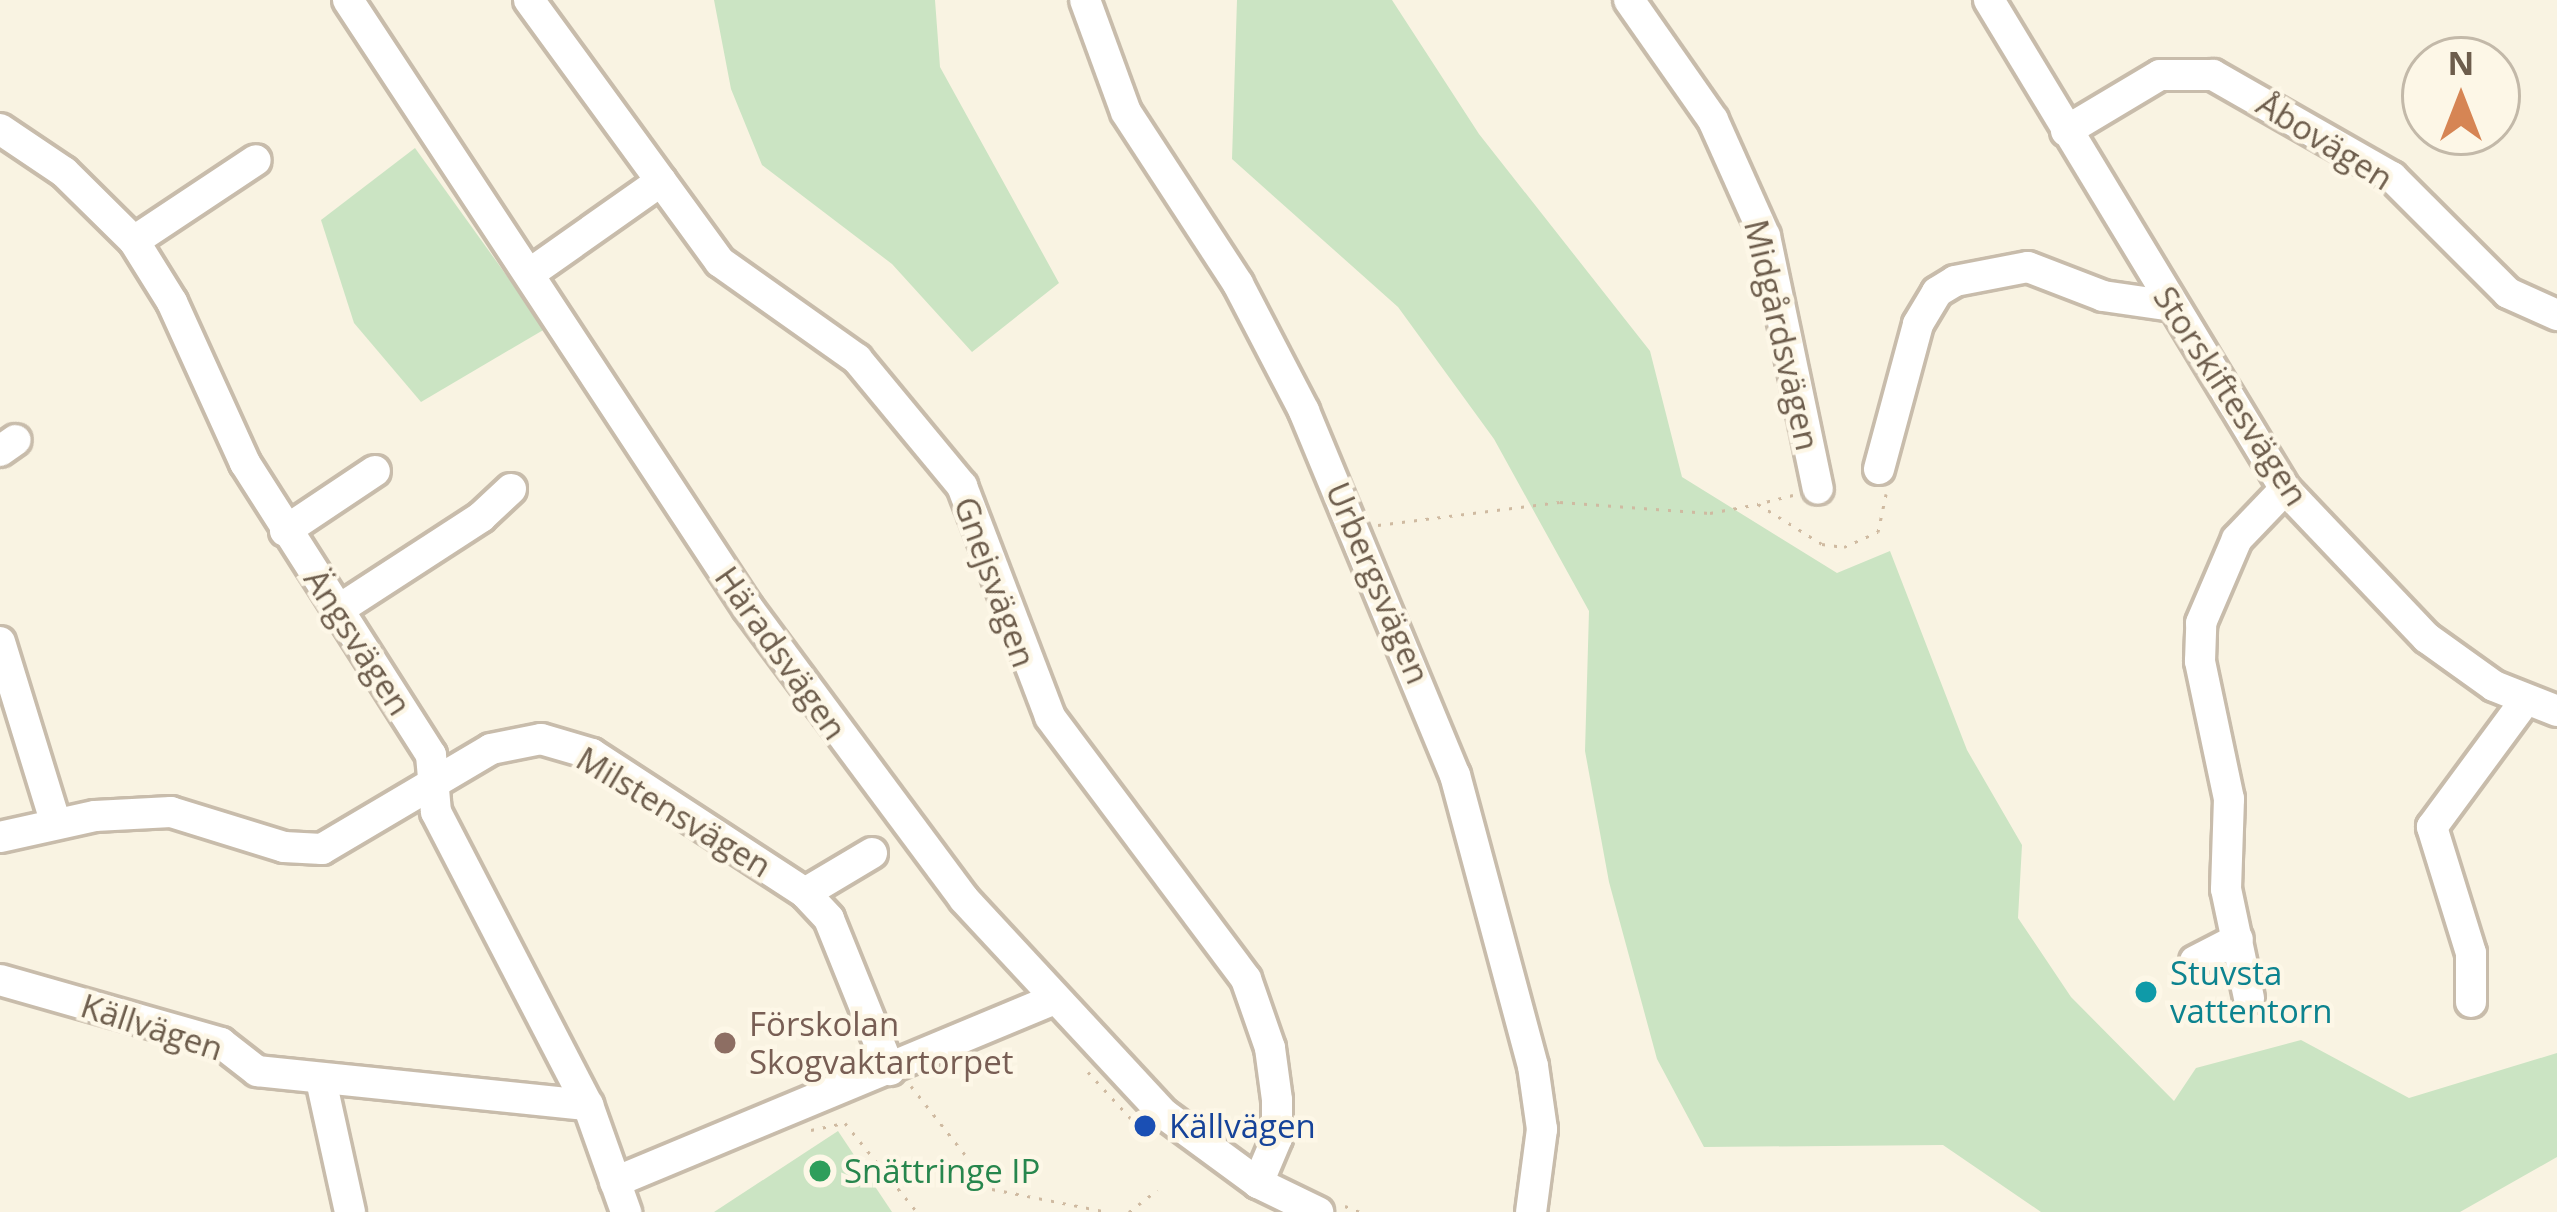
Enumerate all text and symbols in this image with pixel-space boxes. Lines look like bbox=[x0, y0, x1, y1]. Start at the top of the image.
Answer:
north arrow bbox=[2401, 36, 2521, 156]
text: N bbox=[2448, 40, 2474, 85]
street label: Åbovägen bbox=[2250, 84, 2400, 198]
street label: Midgårdsvägen bbox=[1736, 216, 1828, 454]
street label: Storskiftesvägen bbox=[2145, 279, 2317, 513]
street label: Urbergsvägen bbox=[1318, 476, 1438, 690]
street label: Gnejsvägen bbox=[946, 491, 1044, 673]
street label: Häradsvägen bbox=[707, 559, 855, 747]
street label: Ängsvägen bbox=[296, 561, 420, 723]
street label: Milstensvägen bbox=[570, 738, 778, 886]
place label: Stuvsta vattentorn bbox=[2170, 953, 2332, 1031]
marker: Stuvsta vattentorn bbox=[2133, 979, 2159, 1005]
street label: Källvägen bbox=[76, 986, 228, 1068]
place label: Förskolan Skogvaktartorpet bbox=[749, 1004, 1014, 1082]
marker: Förskolan Skogvaktartorpet bbox=[712, 1030, 738, 1056]
place label: Källvägen bbox=[1169, 1106, 1316, 1146]
marker: Källvägen bbox=[1132, 1113, 1158, 1139]
place label: Snättringe IP bbox=[844, 1151, 1040, 1191]
marker: Snättringe IP bbox=[807, 1158, 833, 1184]

